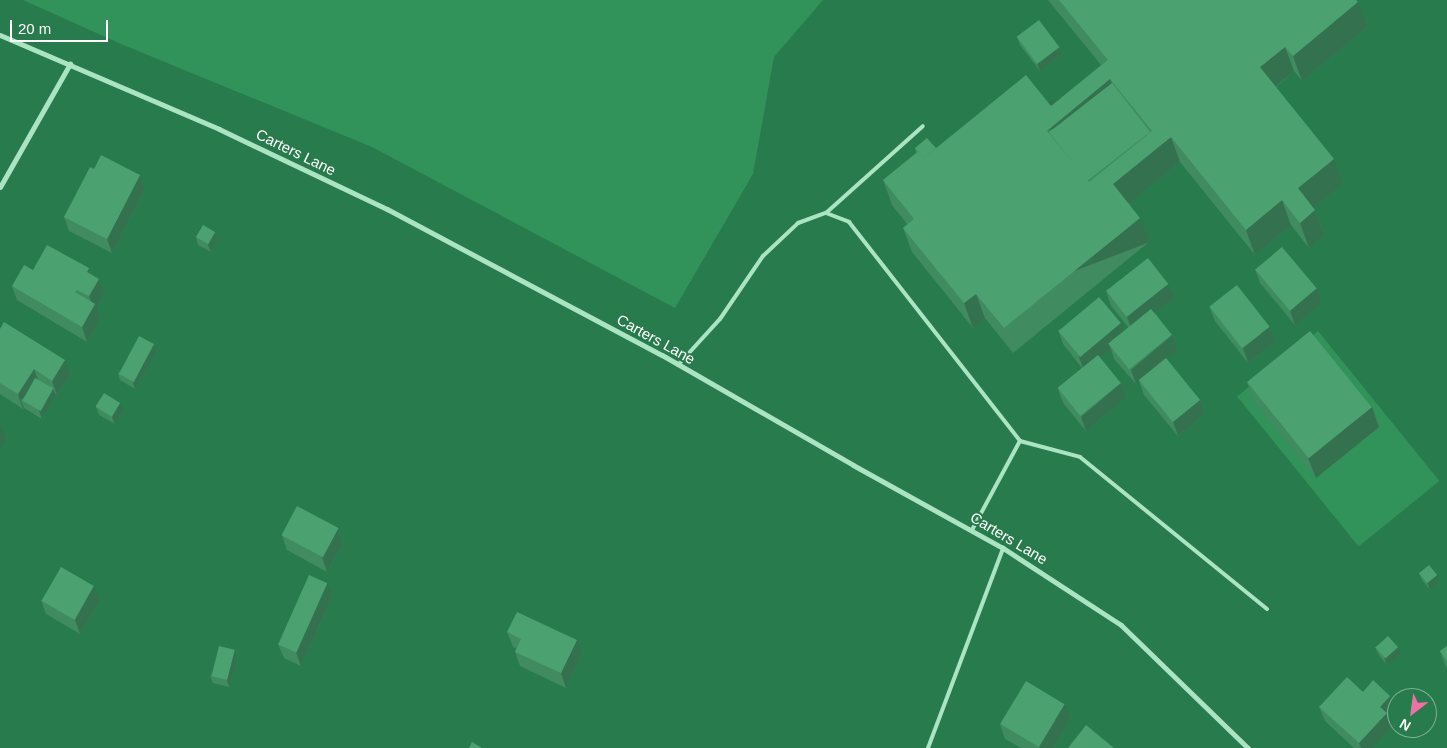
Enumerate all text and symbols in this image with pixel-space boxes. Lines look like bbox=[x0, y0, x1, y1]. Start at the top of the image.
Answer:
scale bar bbox=[12, 10, 110, 42]
text: 20 m bbox=[18, 20, 51, 37]
street label: Carters Lane bbox=[253, 125, 339, 179]
street label: Carters Lane bbox=[614, 310, 698, 368]
street label: Carters Lane bbox=[967, 508, 1051, 568]
north arrow bbox=[1387, 688, 1437, 738]
text: N bbox=[1397, 716, 1413, 735]

